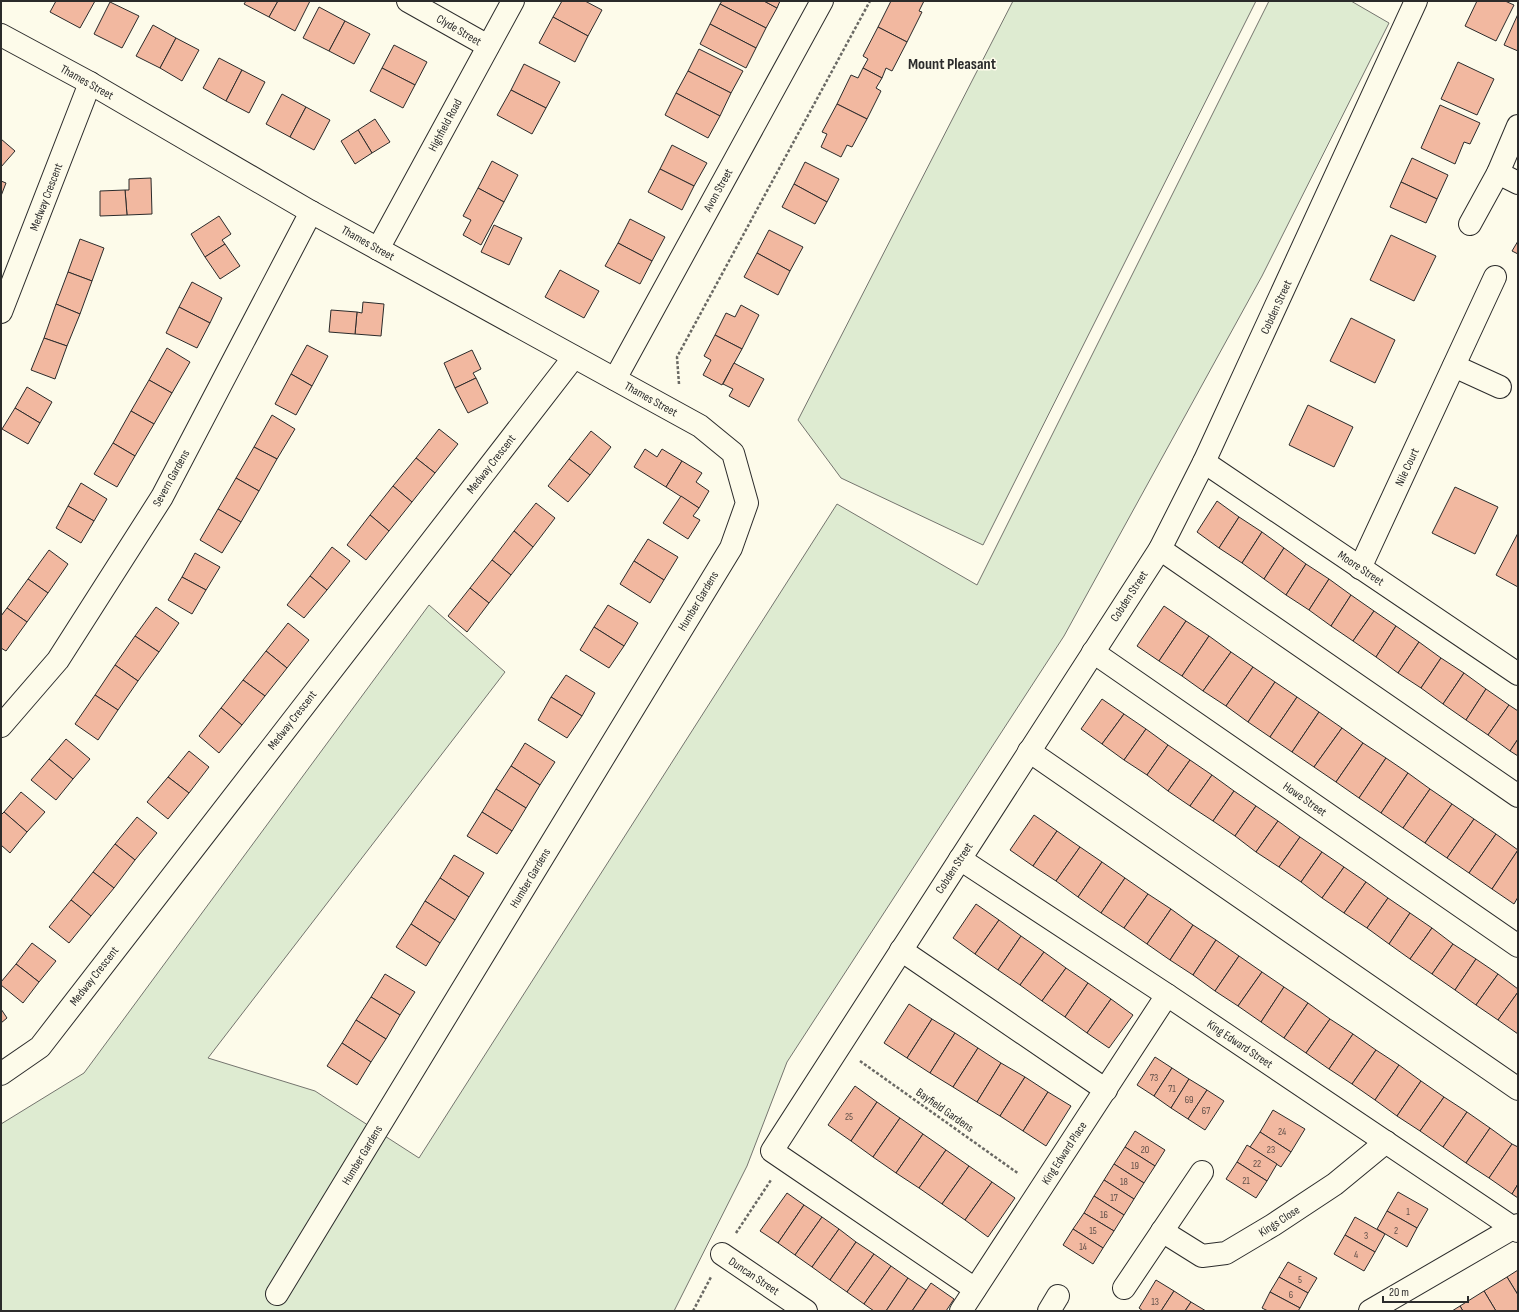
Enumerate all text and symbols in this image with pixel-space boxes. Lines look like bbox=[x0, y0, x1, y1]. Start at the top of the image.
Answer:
street label: Clyde Street bbox=[433, 12, 484, 50]
district label: Mount Pleasant bbox=[908, 55, 996, 74]
street label: Thames Street bbox=[57, 62, 116, 103]
street label: Highfield Road bbox=[425, 96, 466, 154]
street label: Medway Crescent bbox=[27, 161, 66, 233]
street label: Avon Street bbox=[700, 166, 737, 215]
street label: Thames Street bbox=[338, 223, 397, 264]
street label: Cobden Street bbox=[1257, 278, 1296, 337]
street label: Thames Street bbox=[621, 379, 680, 420]
street label: Medway Crescent bbox=[464, 431, 519, 497]
street label: Nile Court bbox=[1392, 445, 1423, 489]
street label: Severn Gardens bbox=[150, 447, 193, 509]
street label: Moore Street bbox=[1335, 548, 1387, 589]
street label: Cobden Street bbox=[1107, 568, 1152, 625]
street label: Humber Gardens bbox=[675, 569, 722, 634]
street label: Medway Crescent bbox=[265, 687, 320, 753]
street label: Howe Street bbox=[1280, 779, 1330, 820]
street label: Cobden Street bbox=[932, 840, 977, 897]
street label: Humber Gardens bbox=[507, 846, 554, 911]
street label: Medway Crescent bbox=[67, 943, 122, 1009]
street label: King Edward Street bbox=[1204, 1017, 1276, 1072]
house number: 73 bbox=[1150, 1072, 1158, 1084]
house number: 71 bbox=[1168, 1083, 1176, 1095]
street label: Bayfield Gardens bbox=[913, 1085, 976, 1136]
house number: 69 bbox=[1185, 1094, 1193, 1106]
house number: 67 bbox=[1202, 1105, 1210, 1117]
house number: 25 bbox=[845, 1111, 853, 1123]
street label: King Edward Place bbox=[1038, 1119, 1090, 1188]
street label: Humber Gardens bbox=[339, 1123, 386, 1188]
house number: 24 bbox=[1278, 1126, 1286, 1138]
house number: 20 bbox=[1141, 1144, 1149, 1156]
house number: 23 bbox=[1267, 1144, 1275, 1156]
house number: 22 bbox=[1253, 1158, 1261, 1170]
house number: 19 bbox=[1131, 1160, 1139, 1172]
house number: 21 bbox=[1242, 1175, 1250, 1187]
house number: 18 bbox=[1120, 1176, 1128, 1188]
house number: 17 bbox=[1110, 1192, 1118, 1204]
street label: Kings Close bbox=[1256, 1203, 1303, 1240]
house number: 1 bbox=[1406, 1206, 1410, 1218]
house number: 16 bbox=[1100, 1209, 1108, 1221]
house number: 15 bbox=[1089, 1225, 1097, 1237]
house number: 2 bbox=[1394, 1225, 1398, 1237]
house number: 3 bbox=[1364, 1230, 1368, 1242]
house number: 14 bbox=[1079, 1241, 1087, 1253]
house number: 4 bbox=[1354, 1249, 1358, 1261]
street label: Duncan Street bbox=[726, 1254, 782, 1299]
house number: 5 bbox=[1298, 1274, 1302, 1286]
scale bar bbox=[1383, 1278, 1468, 1304]
text: 20 m bbox=[1389, 1285, 1409, 1300]
house number: 6 bbox=[1289, 1289, 1293, 1301]
house number: 13 bbox=[1151, 1296, 1159, 1308]

